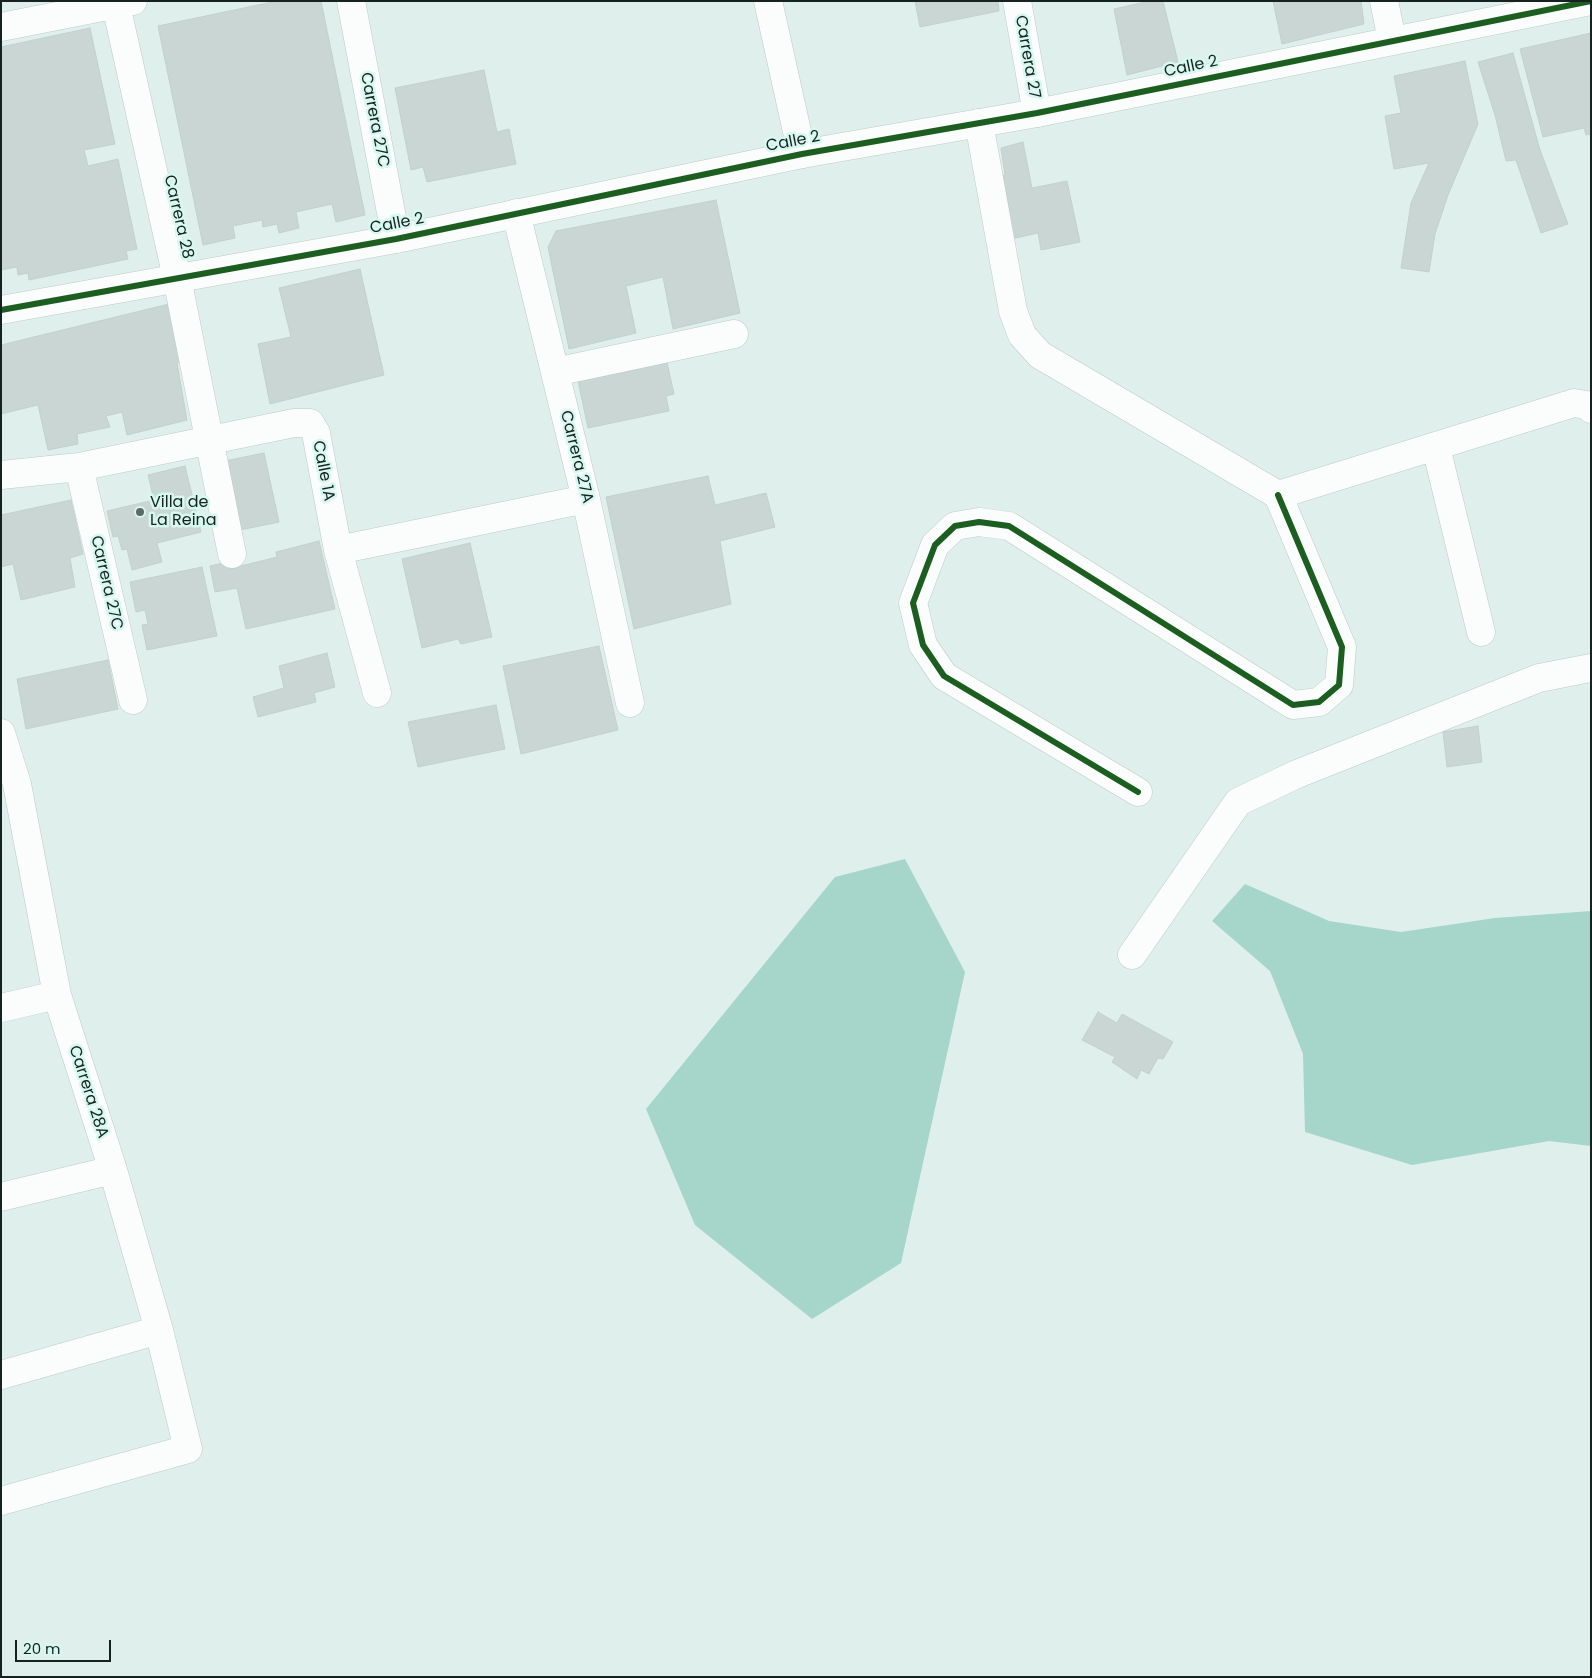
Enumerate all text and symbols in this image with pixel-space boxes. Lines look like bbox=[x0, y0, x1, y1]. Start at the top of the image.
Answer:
street label: Carrera 27 bbox=[1010, 14, 1044, 100]
street label: Calle 2 bbox=[1162, 52, 1220, 82]
street label: Carrera 27C bbox=[355, 71, 393, 169]
street label: Calle 2 bbox=[764, 127, 822, 157]
street label: Carrera 28 bbox=[159, 173, 197, 261]
street label: Calle 2 bbox=[368, 209, 426, 239]
street label: Carrera 27A bbox=[555, 409, 597, 505]
street label: Calle 1A bbox=[308, 439, 338, 503]
place label: Villa de La Reina bbox=[150, 493, 217, 531]
marker: Villa de La Reina bbox=[134, 506, 146, 518]
street label: Carrera 27C bbox=[86, 534, 126, 632]
street label: Carrera 28A bbox=[64, 1043, 112, 1141]
scale bar bbox=[18, 1630, 114, 1662]
text: 20 m bbox=[23, 1638, 61, 1659]

